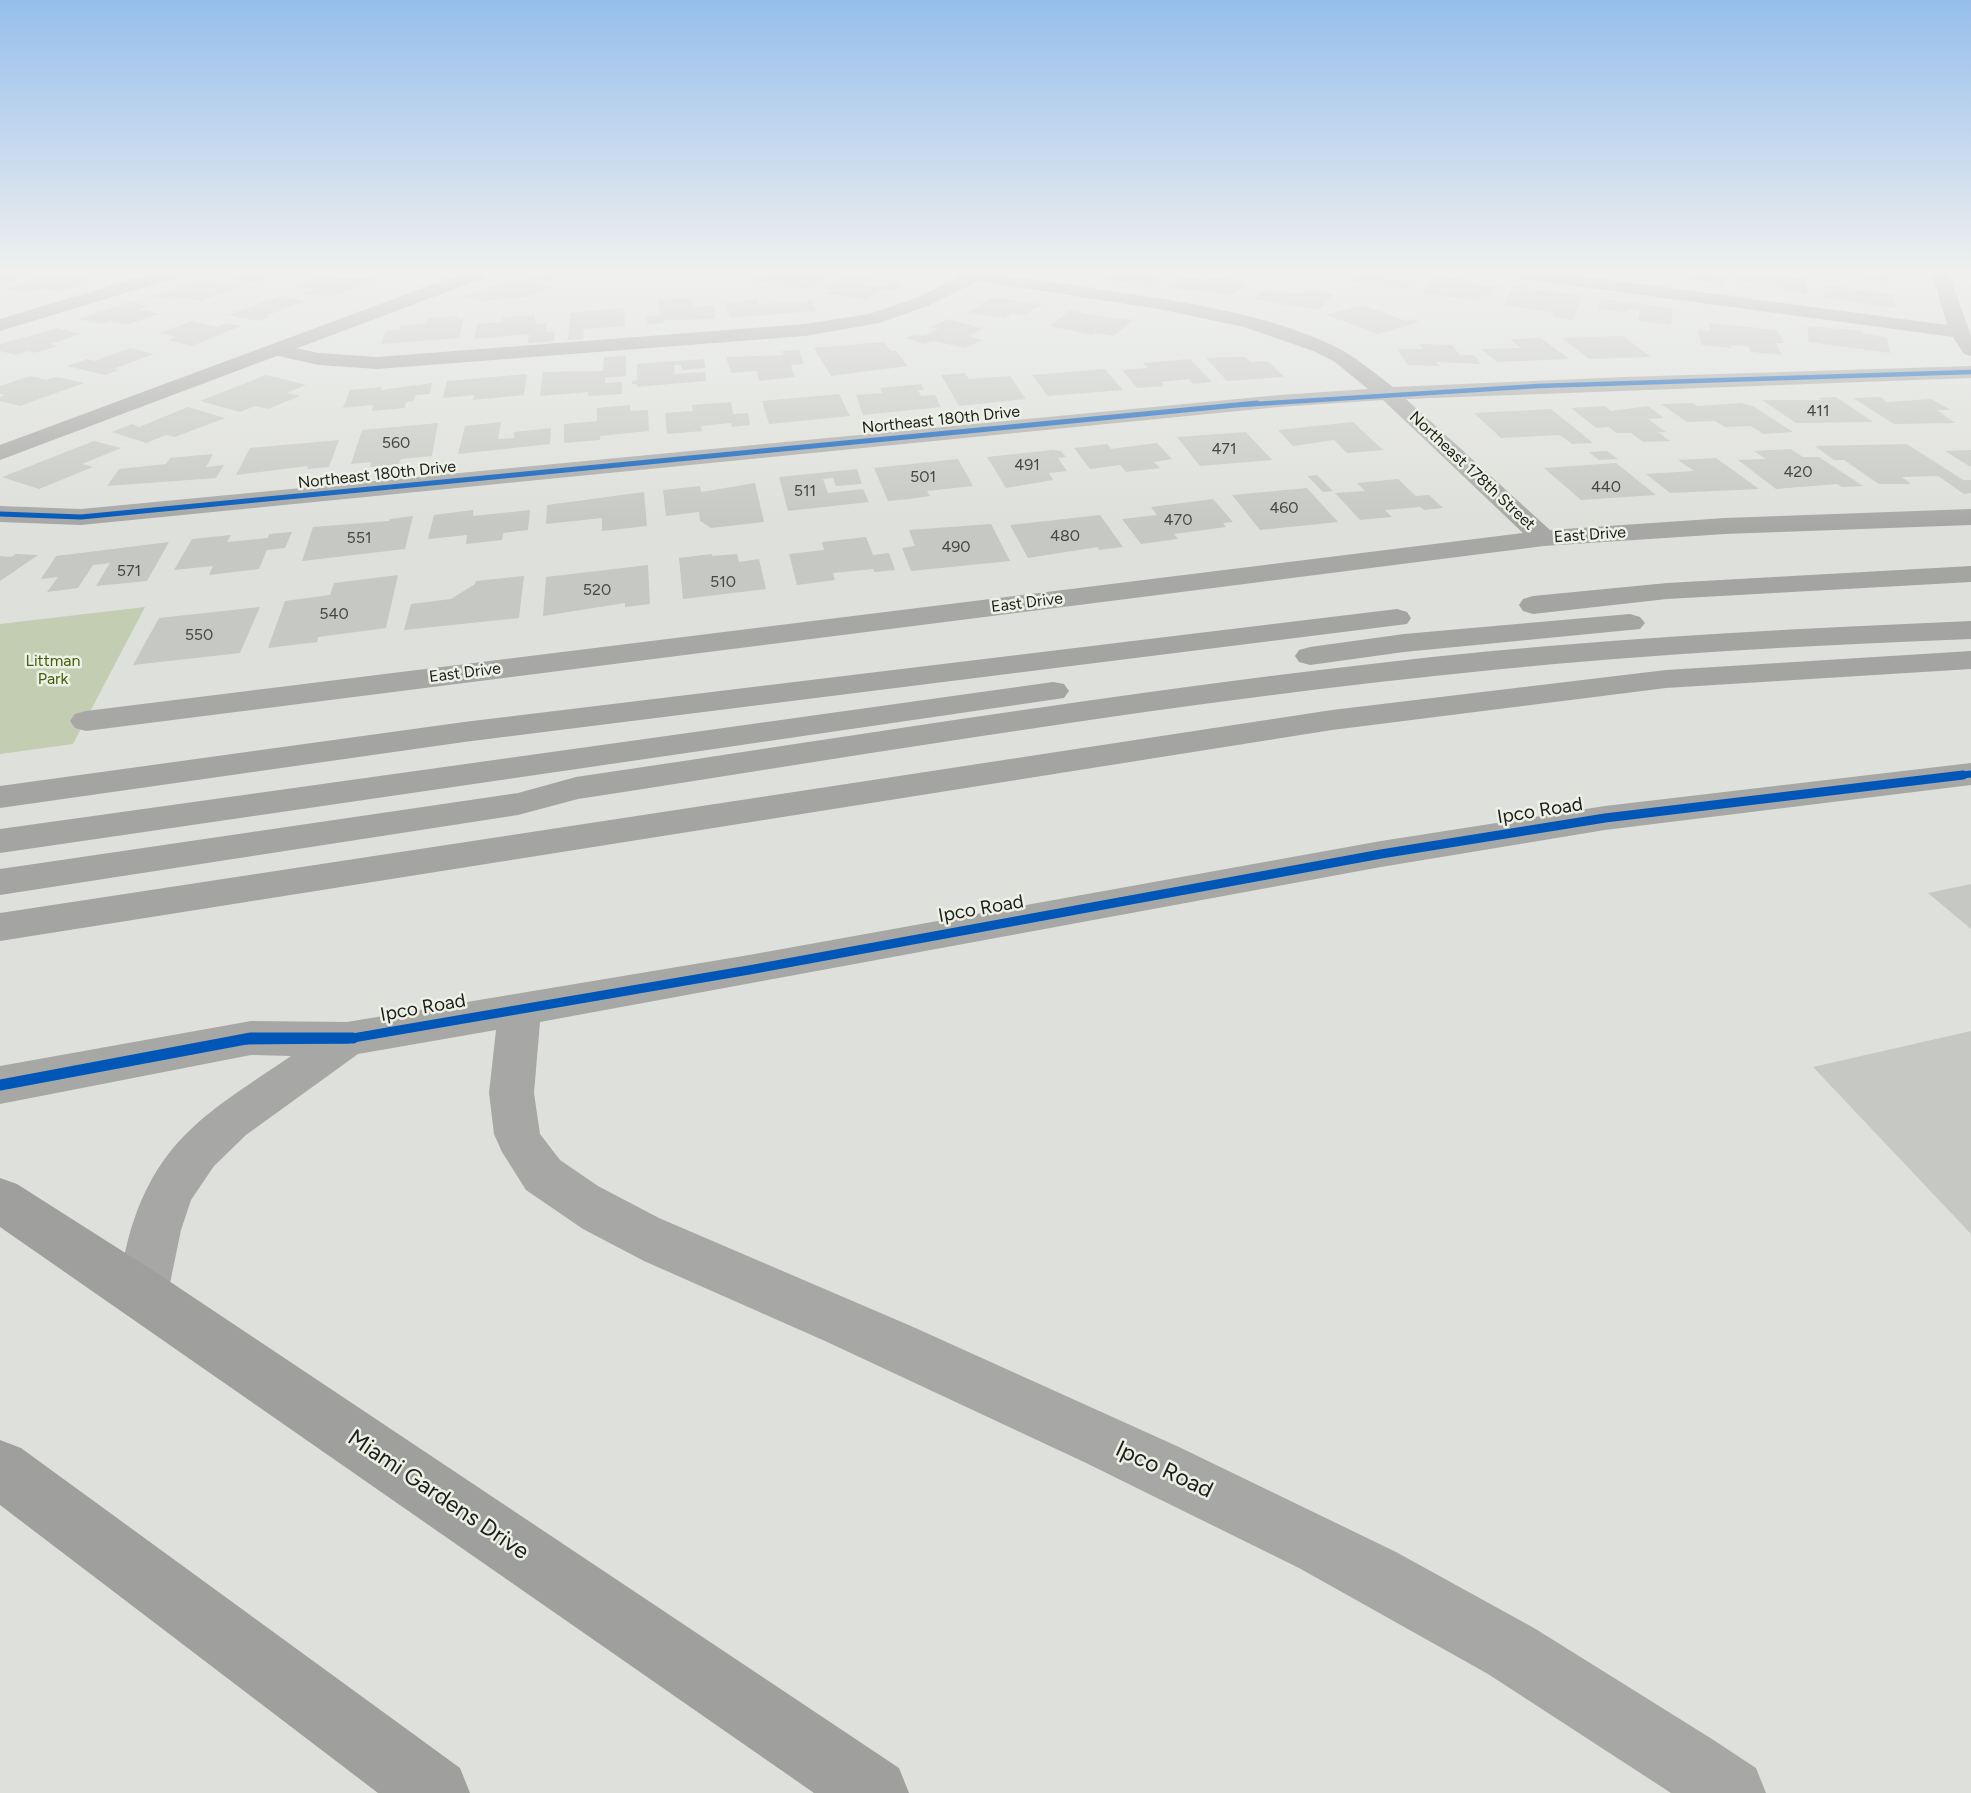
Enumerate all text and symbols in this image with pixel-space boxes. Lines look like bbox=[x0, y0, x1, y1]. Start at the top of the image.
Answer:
house number: 411 bbox=[1806, 401, 1830, 421]
street label: Northeast 180th Drive bbox=[861, 402, 1021, 438]
street label: Northeast 178th Street bbox=[1405, 408, 1539, 534]
house number: 560 bbox=[382, 433, 410, 453]
house number: 471 bbox=[1211, 439, 1237, 459]
house number: 491 bbox=[1014, 455, 1040, 475]
street label: Northeast 180th Drive bbox=[297, 457, 457, 493]
house number: 420 bbox=[1783, 462, 1813, 482]
house number: 501 bbox=[910, 467, 936, 487]
house number: 440 bbox=[1591, 477, 1621, 497]
house number: 511 bbox=[794, 481, 816, 501]
house number: 460 bbox=[1269, 498, 1299, 518]
house number: 470 bbox=[1164, 510, 1192, 530]
street label: East Drive bbox=[1553, 523, 1627, 547]
house number: 480 bbox=[1050, 526, 1080, 546]
house number: 551 bbox=[346, 528, 372, 548]
house number: 490 bbox=[941, 537, 971, 557]
house number: 571 bbox=[117, 561, 141, 581]
house number: 510 bbox=[710, 572, 736, 592]
house number: 520 bbox=[583, 580, 611, 600]
street label: East Drive bbox=[990, 589, 1064, 617]
house number: 540 bbox=[319, 604, 349, 624]
house number: 550 bbox=[185, 625, 213, 645]
park label: Littman Park bbox=[26, 651, 80, 689]
street label: East Drive bbox=[428, 659, 502, 687]
street label: Ipco Road bbox=[1496, 793, 1584, 829]
street label: Ipco Road bbox=[937, 890, 1025, 928]
street label: Ipco Road bbox=[379, 989, 467, 1027]
street label: Miami Gardens Drive bbox=[342, 1424, 534, 1566]
street label: Ipco Road bbox=[1111, 1435, 1217, 1505]

